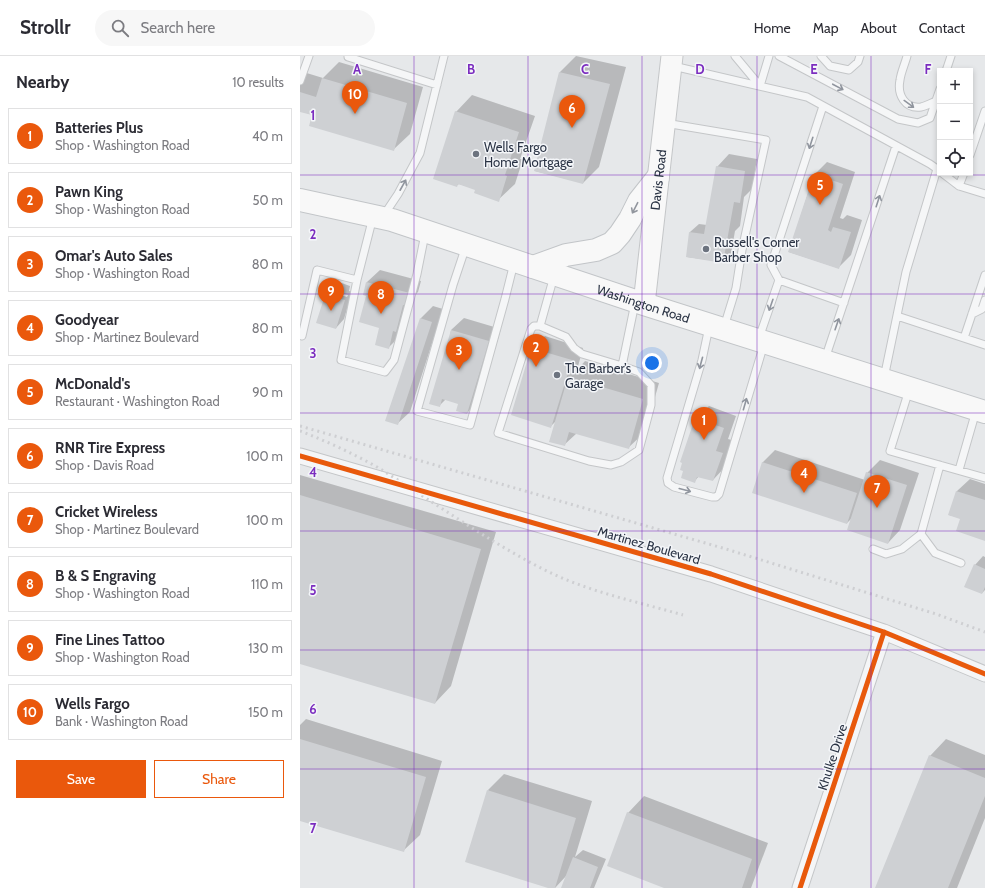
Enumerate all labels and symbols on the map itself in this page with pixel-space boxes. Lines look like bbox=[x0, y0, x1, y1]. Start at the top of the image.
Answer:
text: A bbox=[353, 61, 362, 77]
text: B bbox=[467, 61, 475, 77]
text: C bbox=[581, 61, 589, 77]
text: D bbox=[695, 61, 705, 77]
text: E bbox=[810, 61, 818, 77]
text: F bbox=[925, 61, 932, 77]
pin: 10 bbox=[342, 81, 368, 114]
one-way arrow bbox=[832, 84, 844, 92]
pin: 6 bbox=[559, 95, 585, 128]
one-way arrow bbox=[903, 100, 914, 108]
text: 1 bbox=[311, 107, 315, 123]
one-way arrow bbox=[807, 136, 814, 149]
place label: Wells Fargo Home Mortgage bbox=[484, 139, 573, 170]
marker: Wells Fargo Home Mortgage bbox=[471, 149, 481, 159]
street label: Davis Road bbox=[647, 149, 669, 211]
pin: 5 bbox=[807, 172, 833, 205]
one-way arrow bbox=[400, 179, 407, 191]
one-way arrow bbox=[875, 194, 882, 207]
one-way arrow bbox=[631, 202, 639, 214]
text: 2 bbox=[310, 226, 317, 242]
place label: Russell's Corner Barber Shop bbox=[714, 234, 800, 265]
marker: Russell's Corner Barber Shop bbox=[701, 244, 711, 254]
pin: 9 bbox=[318, 278, 344, 311]
pin: 8 bbox=[368, 281, 394, 314]
street label: Washington Road bbox=[595, 281, 692, 326]
one-way arrow bbox=[766, 299, 774, 311]
one-way arrow bbox=[833, 318, 841, 330]
pin: 2 bbox=[523, 334, 549, 367]
pin: 3 bbox=[446, 337, 472, 370]
text: 3 bbox=[309, 345, 317, 361]
your location bbox=[642, 353, 662, 373]
one-way arrow bbox=[697, 356, 704, 369]
place label: The Barber’s Garage bbox=[565, 360, 632, 391]
marker: The Barber’s Garage bbox=[552, 370, 562, 380]
one-way arrow bbox=[742, 398, 749, 411]
pin: 1 bbox=[691, 407, 717, 440]
pin: 4 bbox=[791, 460, 817, 493]
text: 4 bbox=[309, 464, 317, 480]
pin: 7 bbox=[864, 475, 890, 508]
one-way arrow bbox=[678, 487, 691, 495]
street label: Martinez Boulevard bbox=[596, 523, 702, 567]
text: 5 bbox=[310, 582, 317, 598]
text: 6 bbox=[309, 701, 317, 717]
street label: Khulke Drive bbox=[814, 722, 850, 792]
text: 7 bbox=[310, 820, 317, 836]

